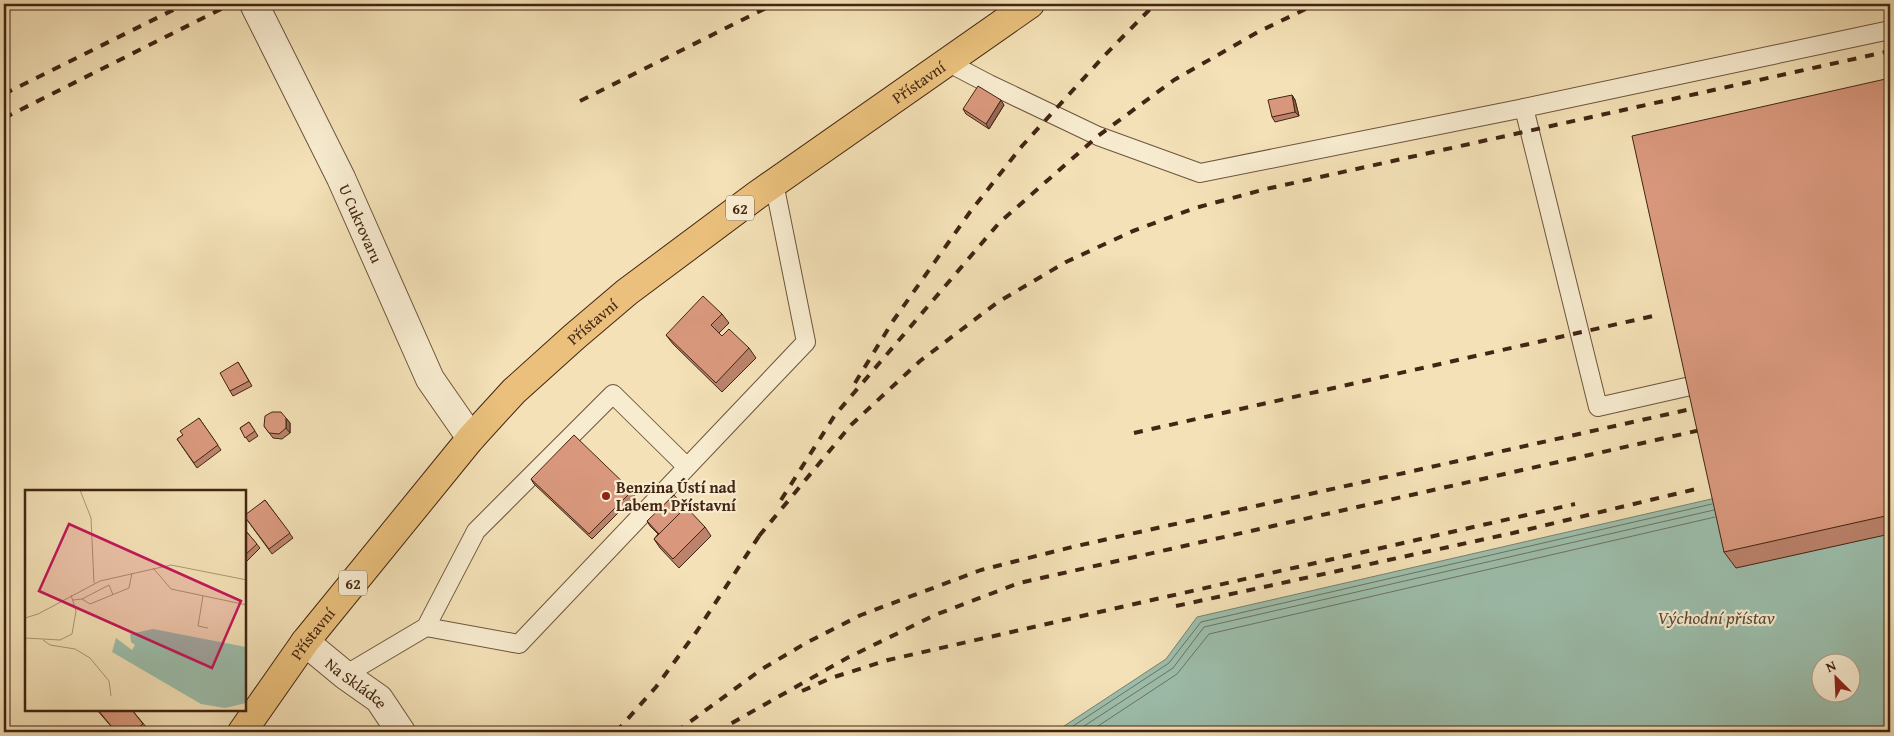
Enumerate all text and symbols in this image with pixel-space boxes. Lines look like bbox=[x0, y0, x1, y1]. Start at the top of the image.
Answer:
street label: Přístavní bbox=[887, 55, 950, 109]
street label: U Cukrovaru bbox=[333, 180, 389, 267]
road number: 62 bbox=[726, 196, 754, 220]
street label: Přístavní bbox=[561, 293, 623, 350]
place label: Benzina Ústí nad Labem, Přístavní bbox=[616, 475, 737, 517]
inset map bbox=[25, 490, 246, 711]
marker: Benzina Ústí nad Labem, Přístavní bbox=[600, 490, 612, 502]
road number: 62 bbox=[339, 570, 367, 596]
street label: Přístavní bbox=[284, 602, 341, 665]
water label: Východní přístav bbox=[1657, 604, 1775, 631]
street label: Na Skládce bbox=[320, 652, 394, 713]
north arrow bbox=[1812, 654, 1862, 704]
text: N bbox=[1822, 655, 1840, 677]

